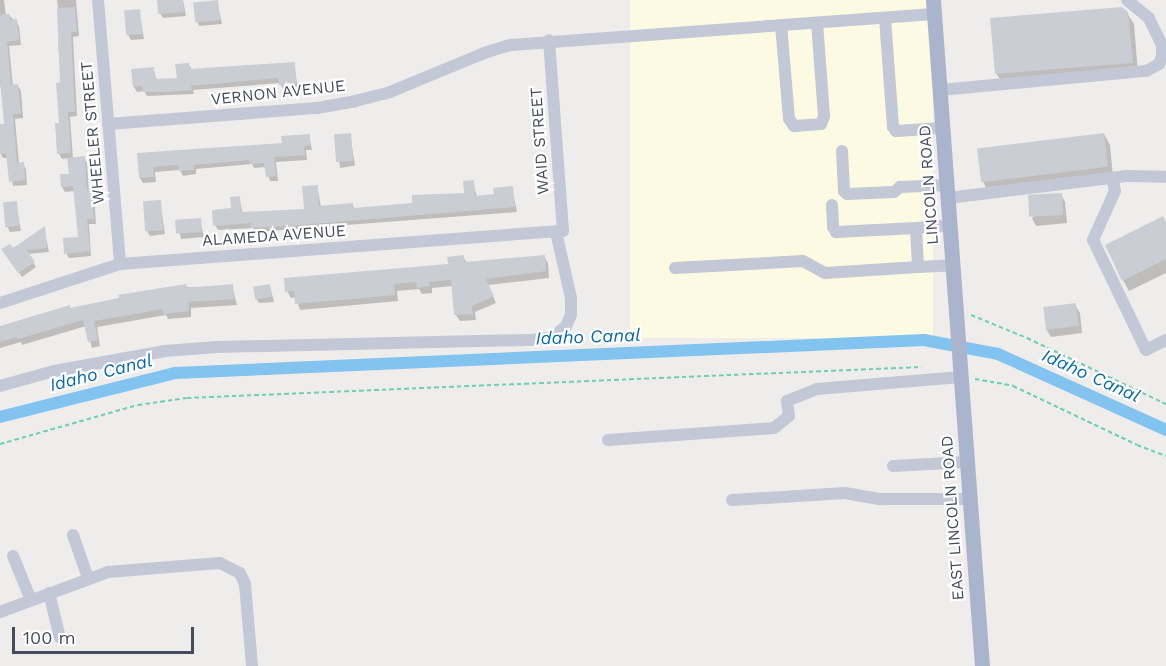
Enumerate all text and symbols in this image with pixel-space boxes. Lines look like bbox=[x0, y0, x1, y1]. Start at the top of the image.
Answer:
street label: WHEELER STREET bbox=[77, 61, 109, 205]
street label: VERNON AVENUE bbox=[210, 76, 346, 110]
street label: WAID STREET bbox=[527, 87, 553, 195]
street label: LINCOLN ROAD bbox=[915, 124, 943, 246]
street label: ALAMEDA AVENUE bbox=[201, 221, 347, 251]
water label: Idaho Canal bbox=[535, 324, 641, 350]
water label: Idaho Canal bbox=[1039, 345, 1143, 407]
water label: Idaho Canal bbox=[47, 350, 155, 396]
street label: EAST LINCOLN ROAD bbox=[938, 435, 968, 601]
scale bar bbox=[15, 615, 196, 653]
text: 100 m bbox=[23, 627, 76, 648]

